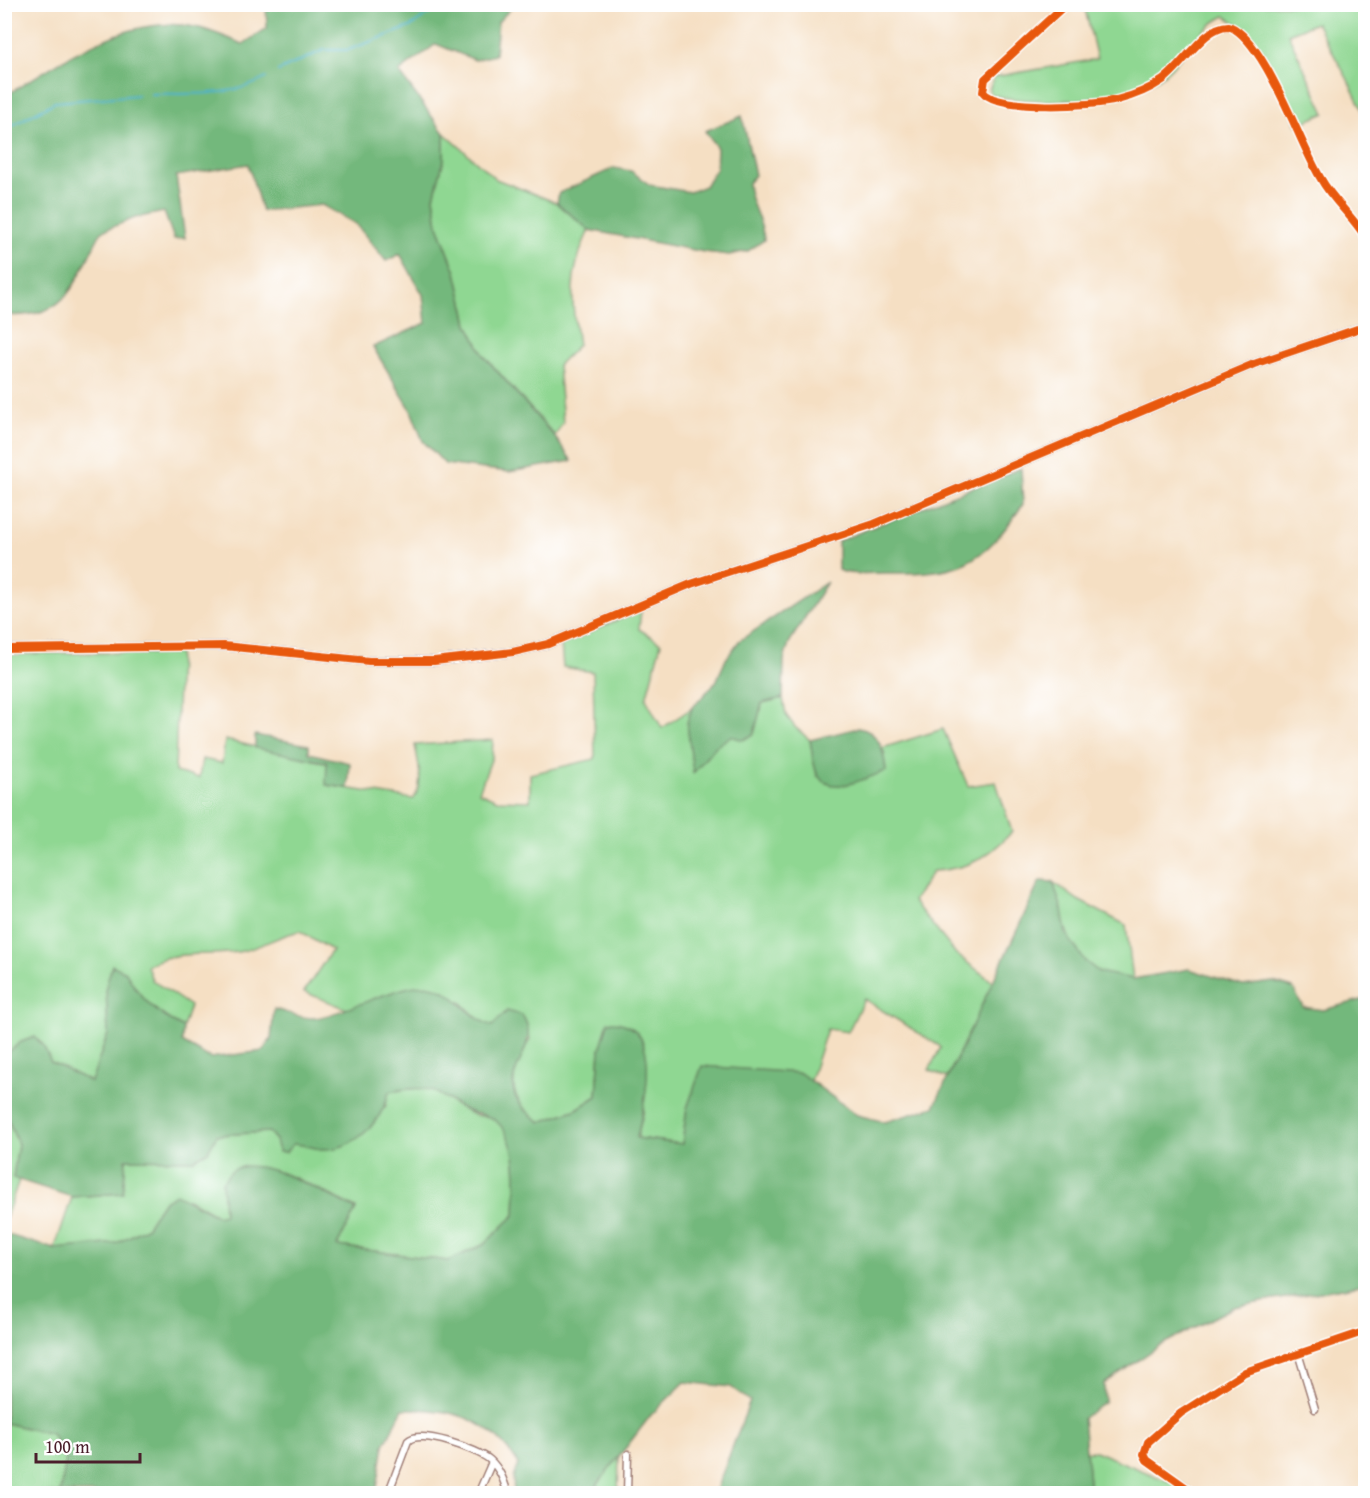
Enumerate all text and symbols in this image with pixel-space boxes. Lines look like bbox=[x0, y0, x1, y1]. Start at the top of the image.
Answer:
scale bar bbox=[36, 1426, 140, 1464]
text: 100 m bbox=[45, 1433, 90, 1460]

